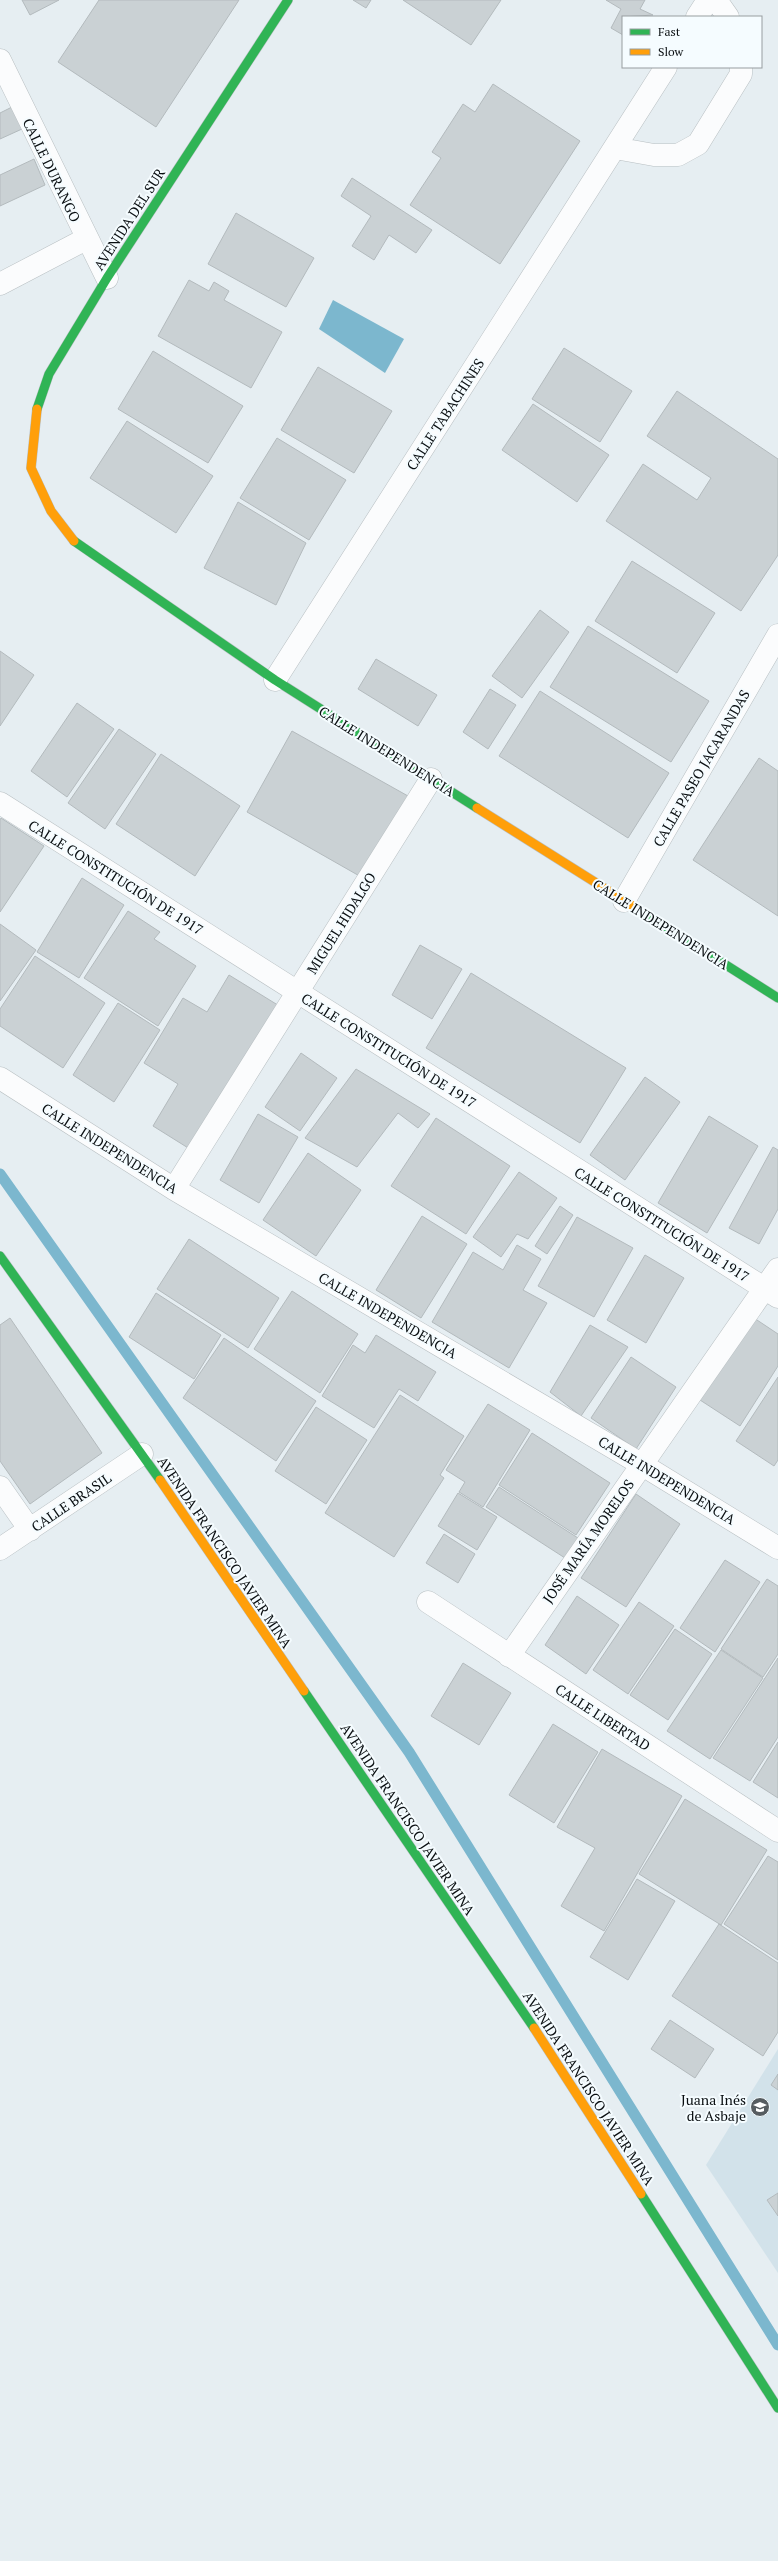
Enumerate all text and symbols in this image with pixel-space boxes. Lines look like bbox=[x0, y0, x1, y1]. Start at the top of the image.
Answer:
legend bbox=[622, 16, 762, 68]
text: Fast bbox=[658, 24, 681, 39]
text: Slow bbox=[658, 44, 684, 59]
street label: CALLE DURANGO bbox=[19, 115, 85, 225]
street label: AVENIDA DEL SUR bbox=[89, 164, 169, 274]
street label: CALLE TABACHINES bbox=[402, 354, 488, 474]
street label: CALLE PASEO JACARANDAS bbox=[648, 686, 754, 850]
street label: CALLE INDEPENDENCIA bbox=[315, 701, 459, 801]
street label: CALLE CONSTITUCIÓN DE 1917 bbox=[25, 815, 207, 939]
street label: MIGUEL HIDALGO bbox=[302, 869, 380, 977]
street label: CALLE INDEPENDENCIA bbox=[589, 874, 733, 974]
street label: CALLE CONSTITUCIÓN DE 1917 bbox=[298, 988, 480, 1112]
street label: CALLE INDEPENDENCIA bbox=[38, 1098, 182, 1198]
street label: CALLE CONSTITUCIÓN DE 1917 bbox=[571, 1162, 753, 1286]
street label: CALLE INDEPENDENCIA bbox=[315, 1268, 461, 1363]
street label: CALLE INDEPENDENCIA bbox=[595, 1431, 740, 1529]
street label: AVENIDA FRANCISCO JAVIER MINA bbox=[153, 1452, 297, 1652]
street label: CALLE BRASIL bbox=[27, 1468, 115, 1536]
street label: JOSÉ MARÍA MORELOS bbox=[538, 1475, 638, 1607]
street label: CALLE LIBERTAD bbox=[552, 1679, 654, 1755]
street label: AVENIDA FRANCISCO JAVIER MINA bbox=[336, 1719, 480, 1919]
street label: AVENIDA FRANCISCO JAVIER MINA bbox=[519, 1987, 659, 2189]
place label: Juana Inés de Asbaje bbox=[681, 2090, 746, 2125]
school or university icon: Juana Inés de Asbaje bbox=[749, 2096, 771, 2118]

